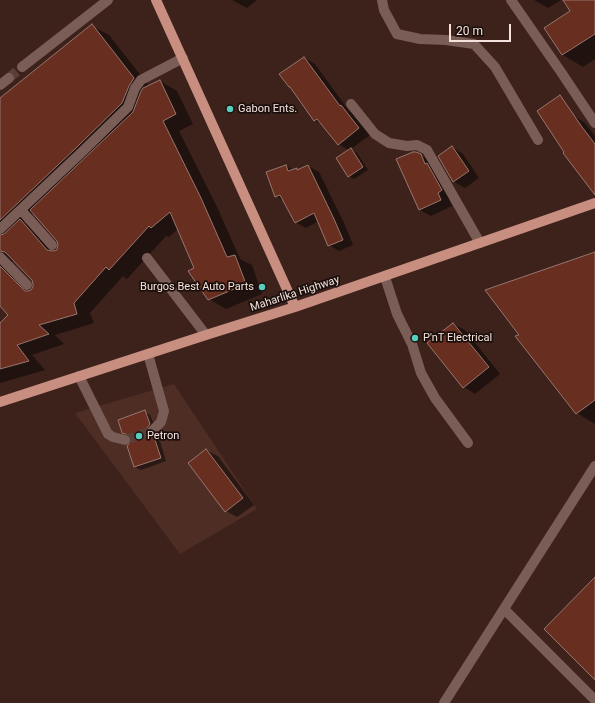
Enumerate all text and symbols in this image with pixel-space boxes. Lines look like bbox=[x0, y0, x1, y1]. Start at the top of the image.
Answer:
scale bar bbox=[451, 16, 513, 42]
text: 20 m bbox=[456, 24, 483, 38]
place label: Gabon Ents. bbox=[238, 102, 297, 116]
marker: Gabon Ents. bbox=[225, 104, 235, 114]
street label: Maharlika Highway bbox=[249, 273, 341, 315]
place label: Burgos Best Auto Parts bbox=[140, 280, 254, 294]
marker: Burgos Best Auto Parts bbox=[257, 282, 267, 292]
place label: P'nT Electrical bbox=[423, 331, 492, 345]
marker: P'nT Electrical bbox=[410, 333, 420, 343]
place label: Petron bbox=[147, 429, 179, 443]
marker: Petron bbox=[134, 431, 144, 441]

